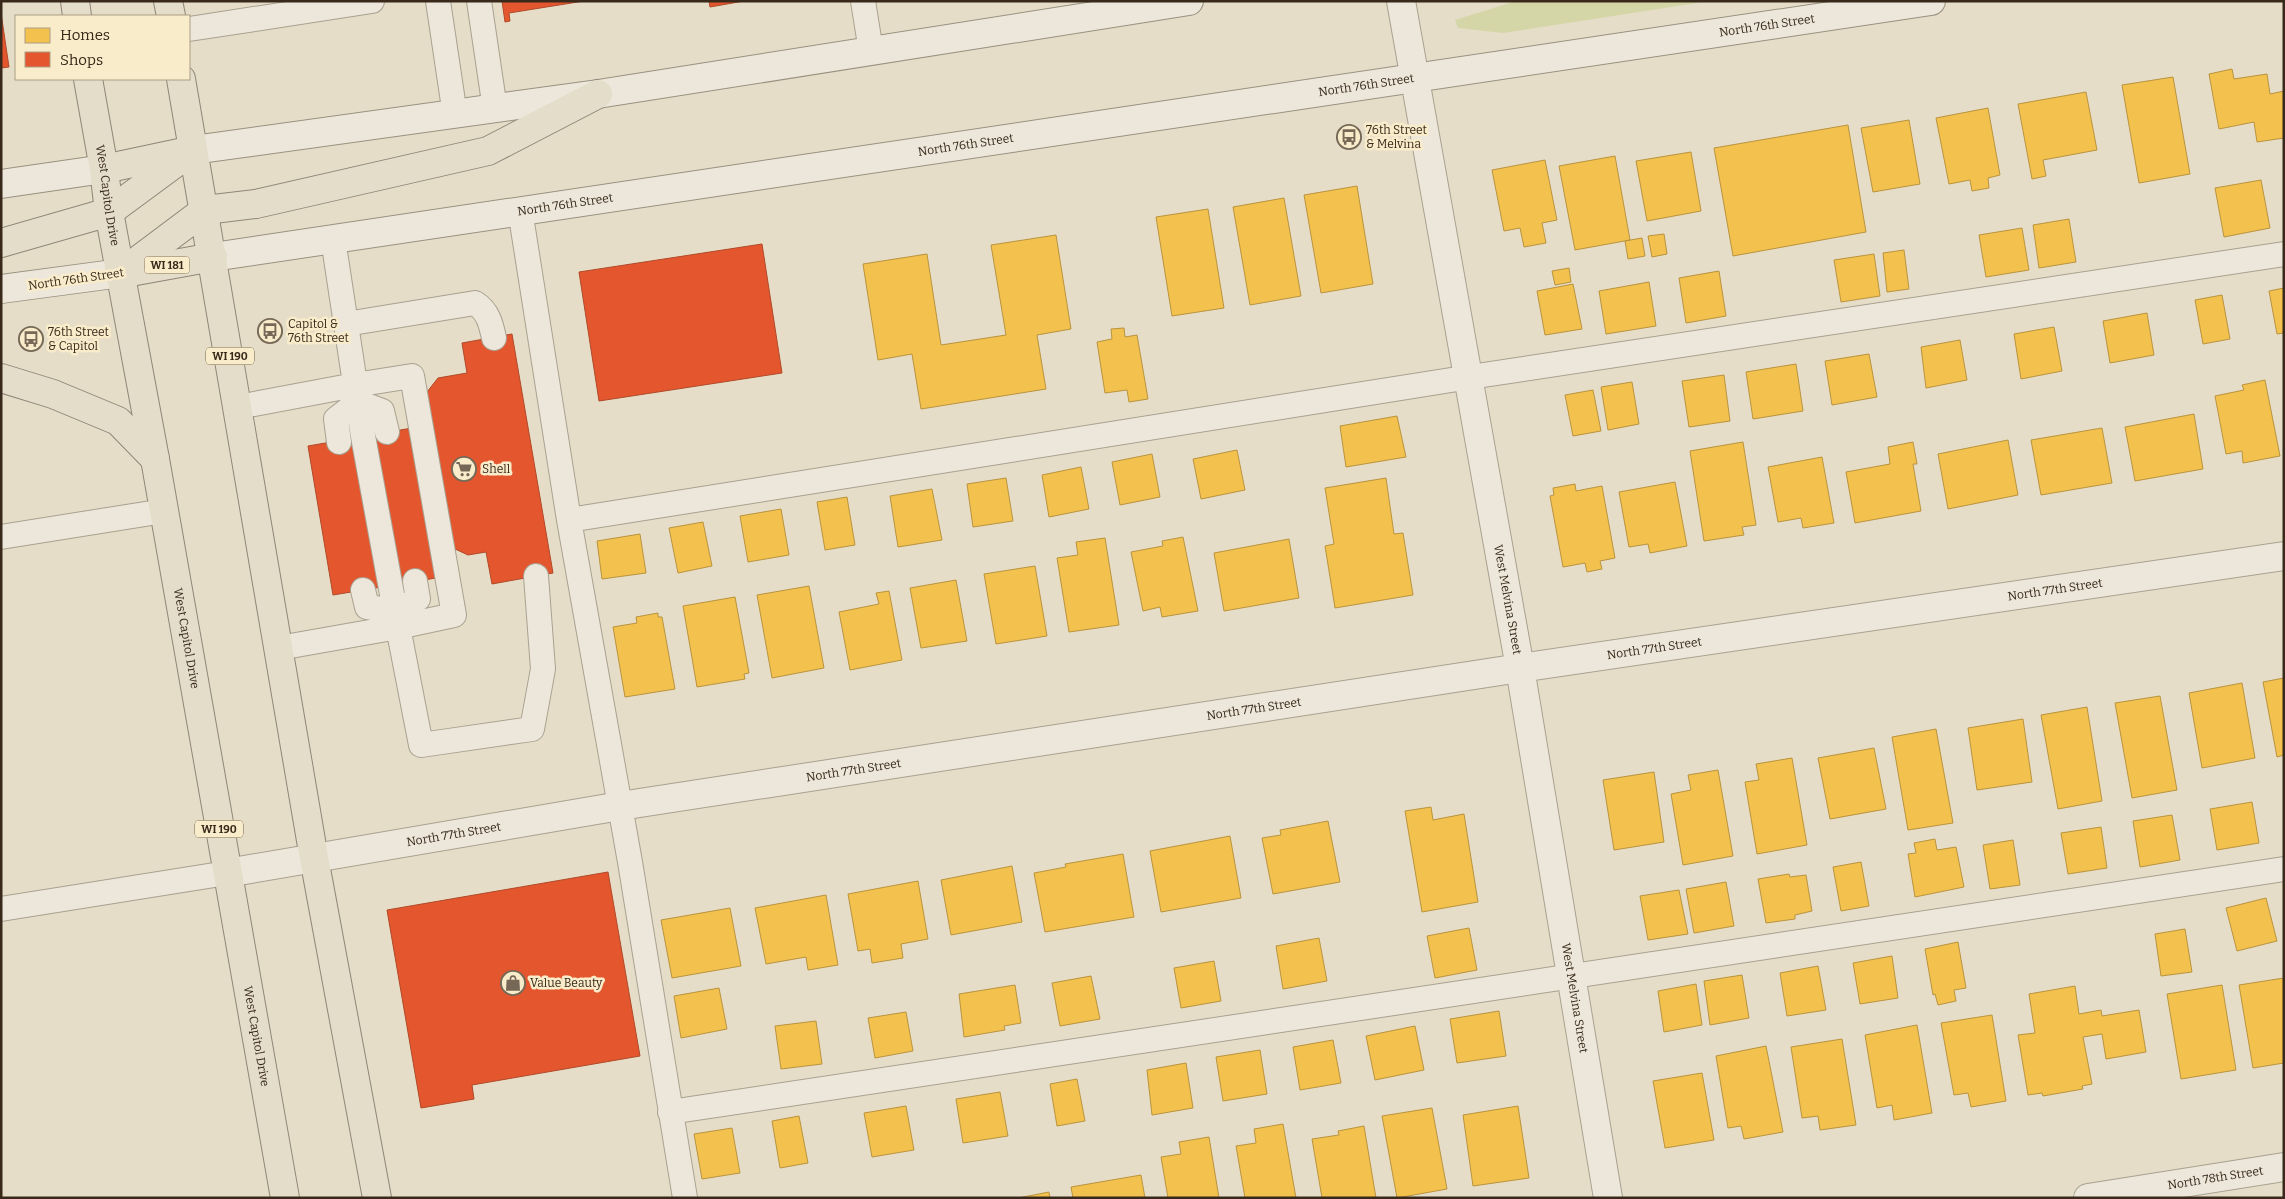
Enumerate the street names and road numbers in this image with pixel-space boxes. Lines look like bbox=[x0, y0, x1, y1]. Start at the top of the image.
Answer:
street label: North 76th Street bbox=[1718, 11, 1816, 40]
street label: North 76th Street bbox=[1317, 71, 1416, 99]
street label: North 76th Street bbox=[917, 131, 1015, 159]
street label: West Capitol Drive bbox=[93, 144, 122, 247]
street label: North 76th Street bbox=[516, 190, 615, 219]
road number: WI 181 bbox=[144, 256, 190, 274]
street label: North 76th Street bbox=[27, 265, 125, 293]
road number: WI 190 bbox=[206, 348, 254, 364]
street label: West Melvina Street bbox=[1491, 544, 1525, 656]
street label: North 77th Street bbox=[2007, 576, 2104, 603]
street label: West Capitol Drive bbox=[171, 587, 202, 690]
street label: North 77th Street bbox=[1606, 634, 1703, 662]
street label: North 77th Street bbox=[1206, 695, 1303, 723]
street label: North 77th Street bbox=[805, 756, 903, 784]
street label: North 77th Street bbox=[405, 819, 503, 849]
road number: WI 190 bbox=[195, 821, 243, 838]
street label: West Melvina Street bbox=[1559, 942, 1591, 1055]
street label: West Capitol Drive bbox=[241, 985, 272, 1088]
street label: North 78th Street bbox=[2167, 1163, 2265, 1192]

